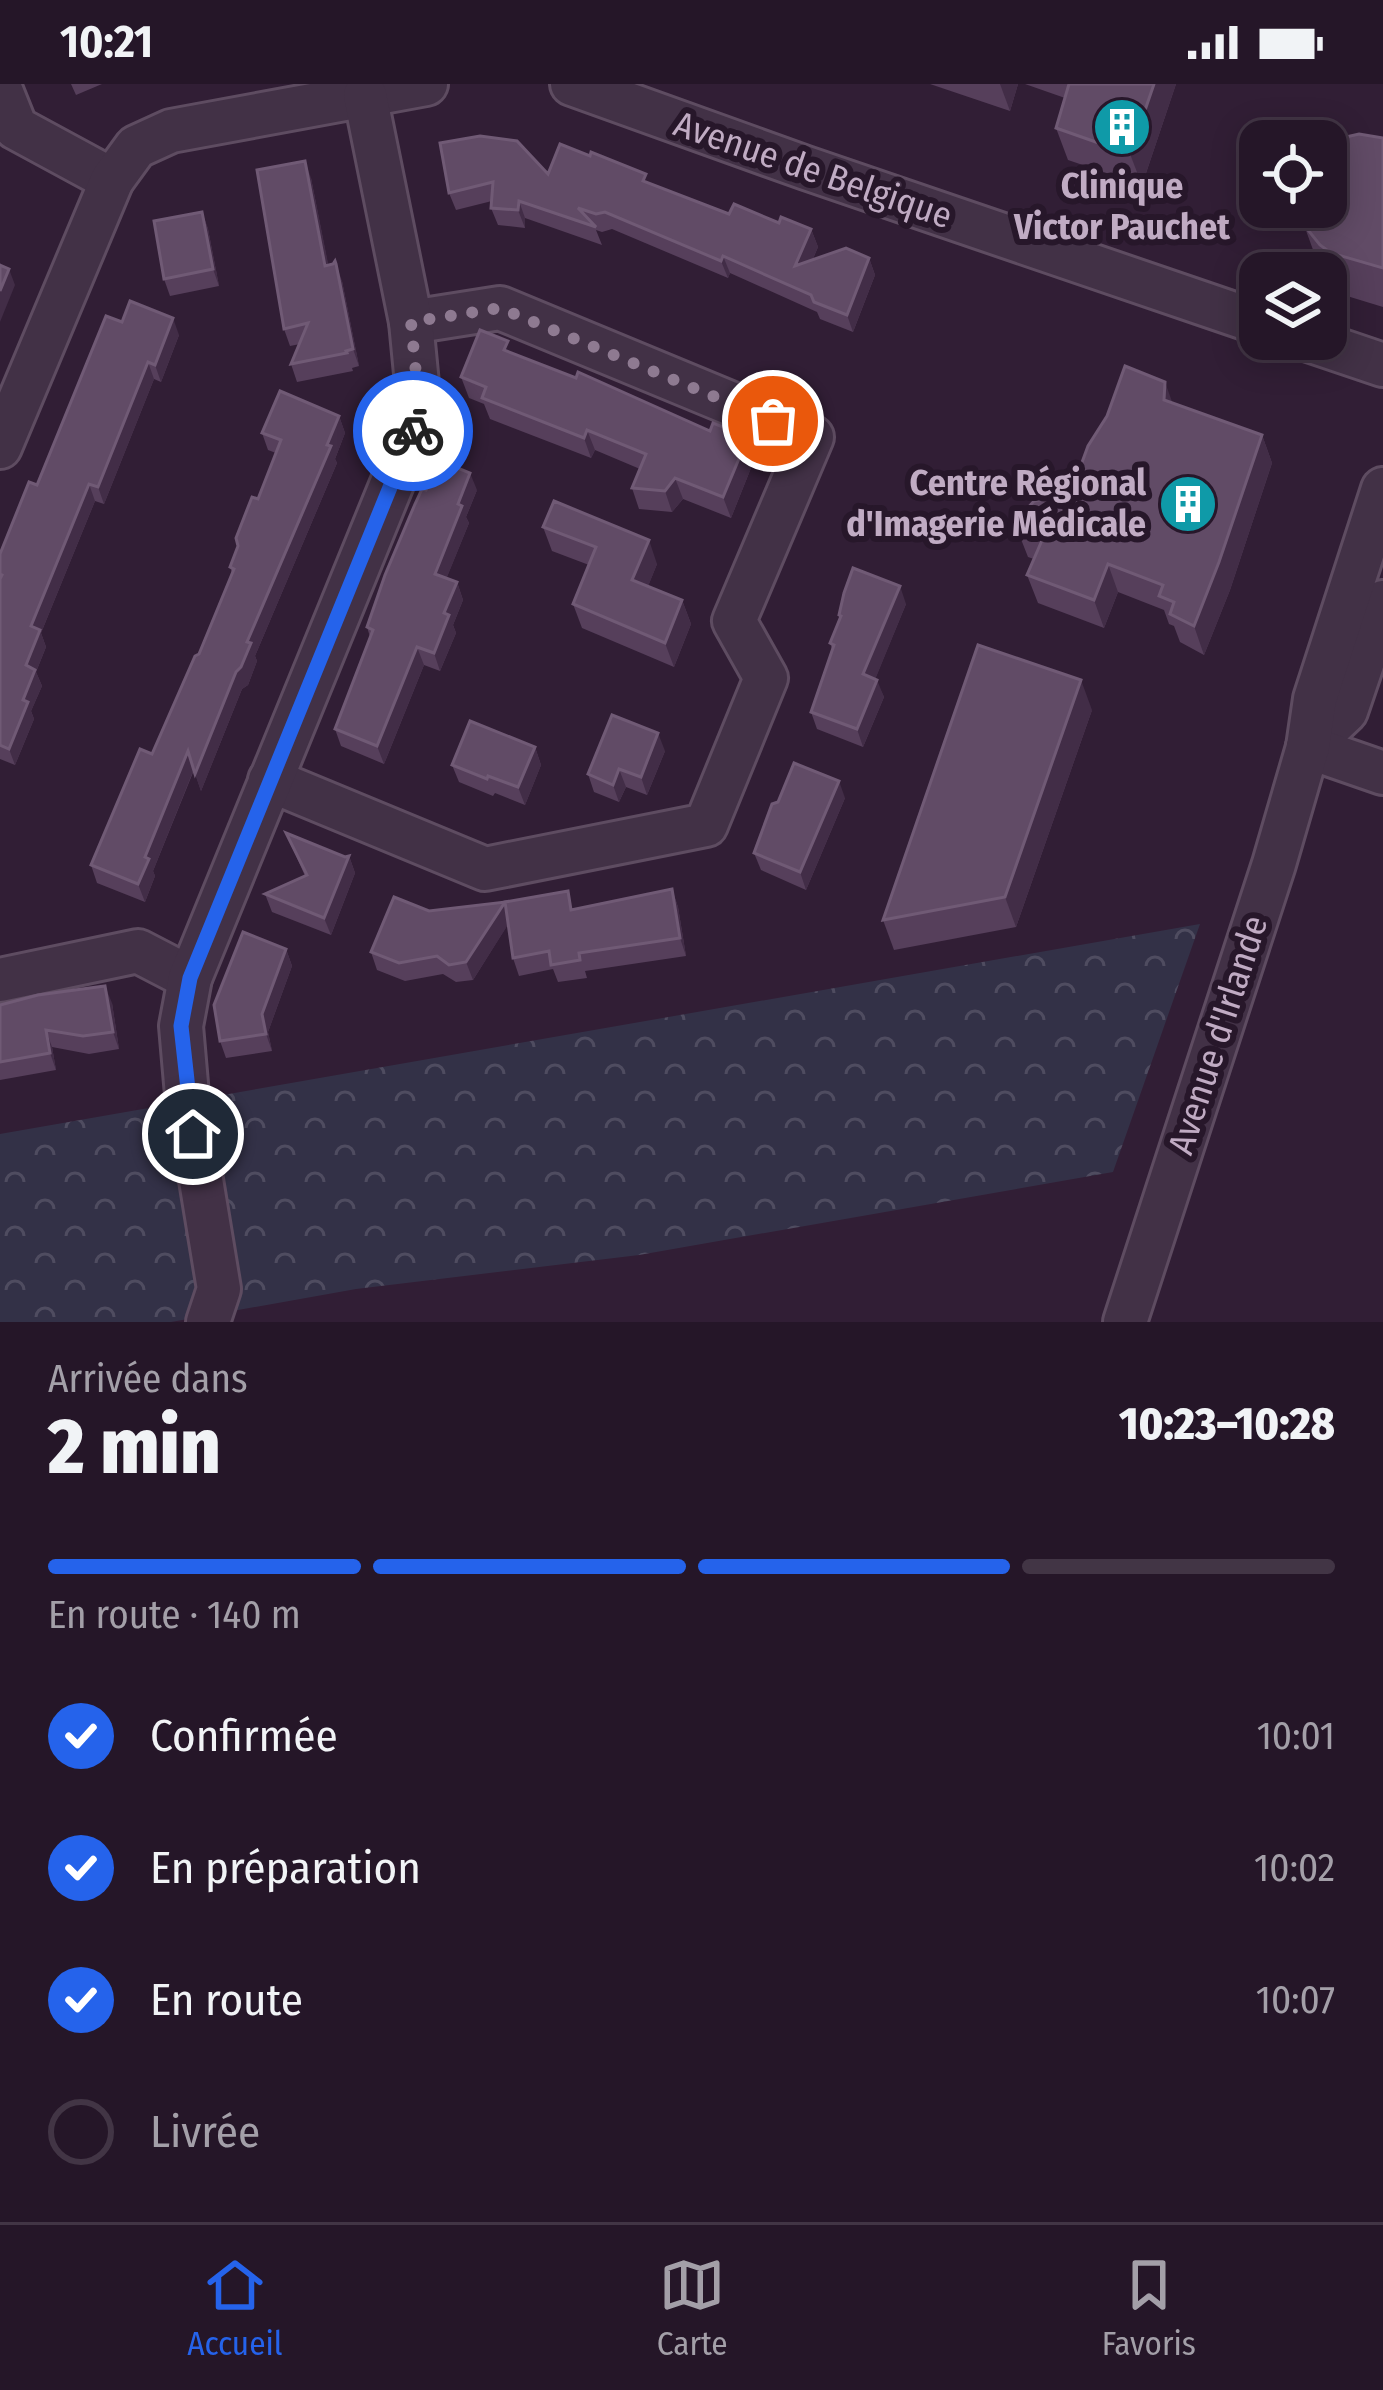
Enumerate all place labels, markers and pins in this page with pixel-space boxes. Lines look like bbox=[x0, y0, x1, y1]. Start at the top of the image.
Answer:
building icon: Clinique Victor Pauchet bbox=[1091, 96, 1153, 158]
place label: Clinique Victor Pauchet bbox=[1013, 164, 1231, 249]
pin bbox=[722, 370, 824, 472]
place label: Centre Régional d'Imagerie Médicale bbox=[846, 461, 1146, 546]
building icon: Centre Régional d'Imagerie Médicale bbox=[1157, 473, 1219, 535]
pin bbox=[142, 1083, 244, 1185]

